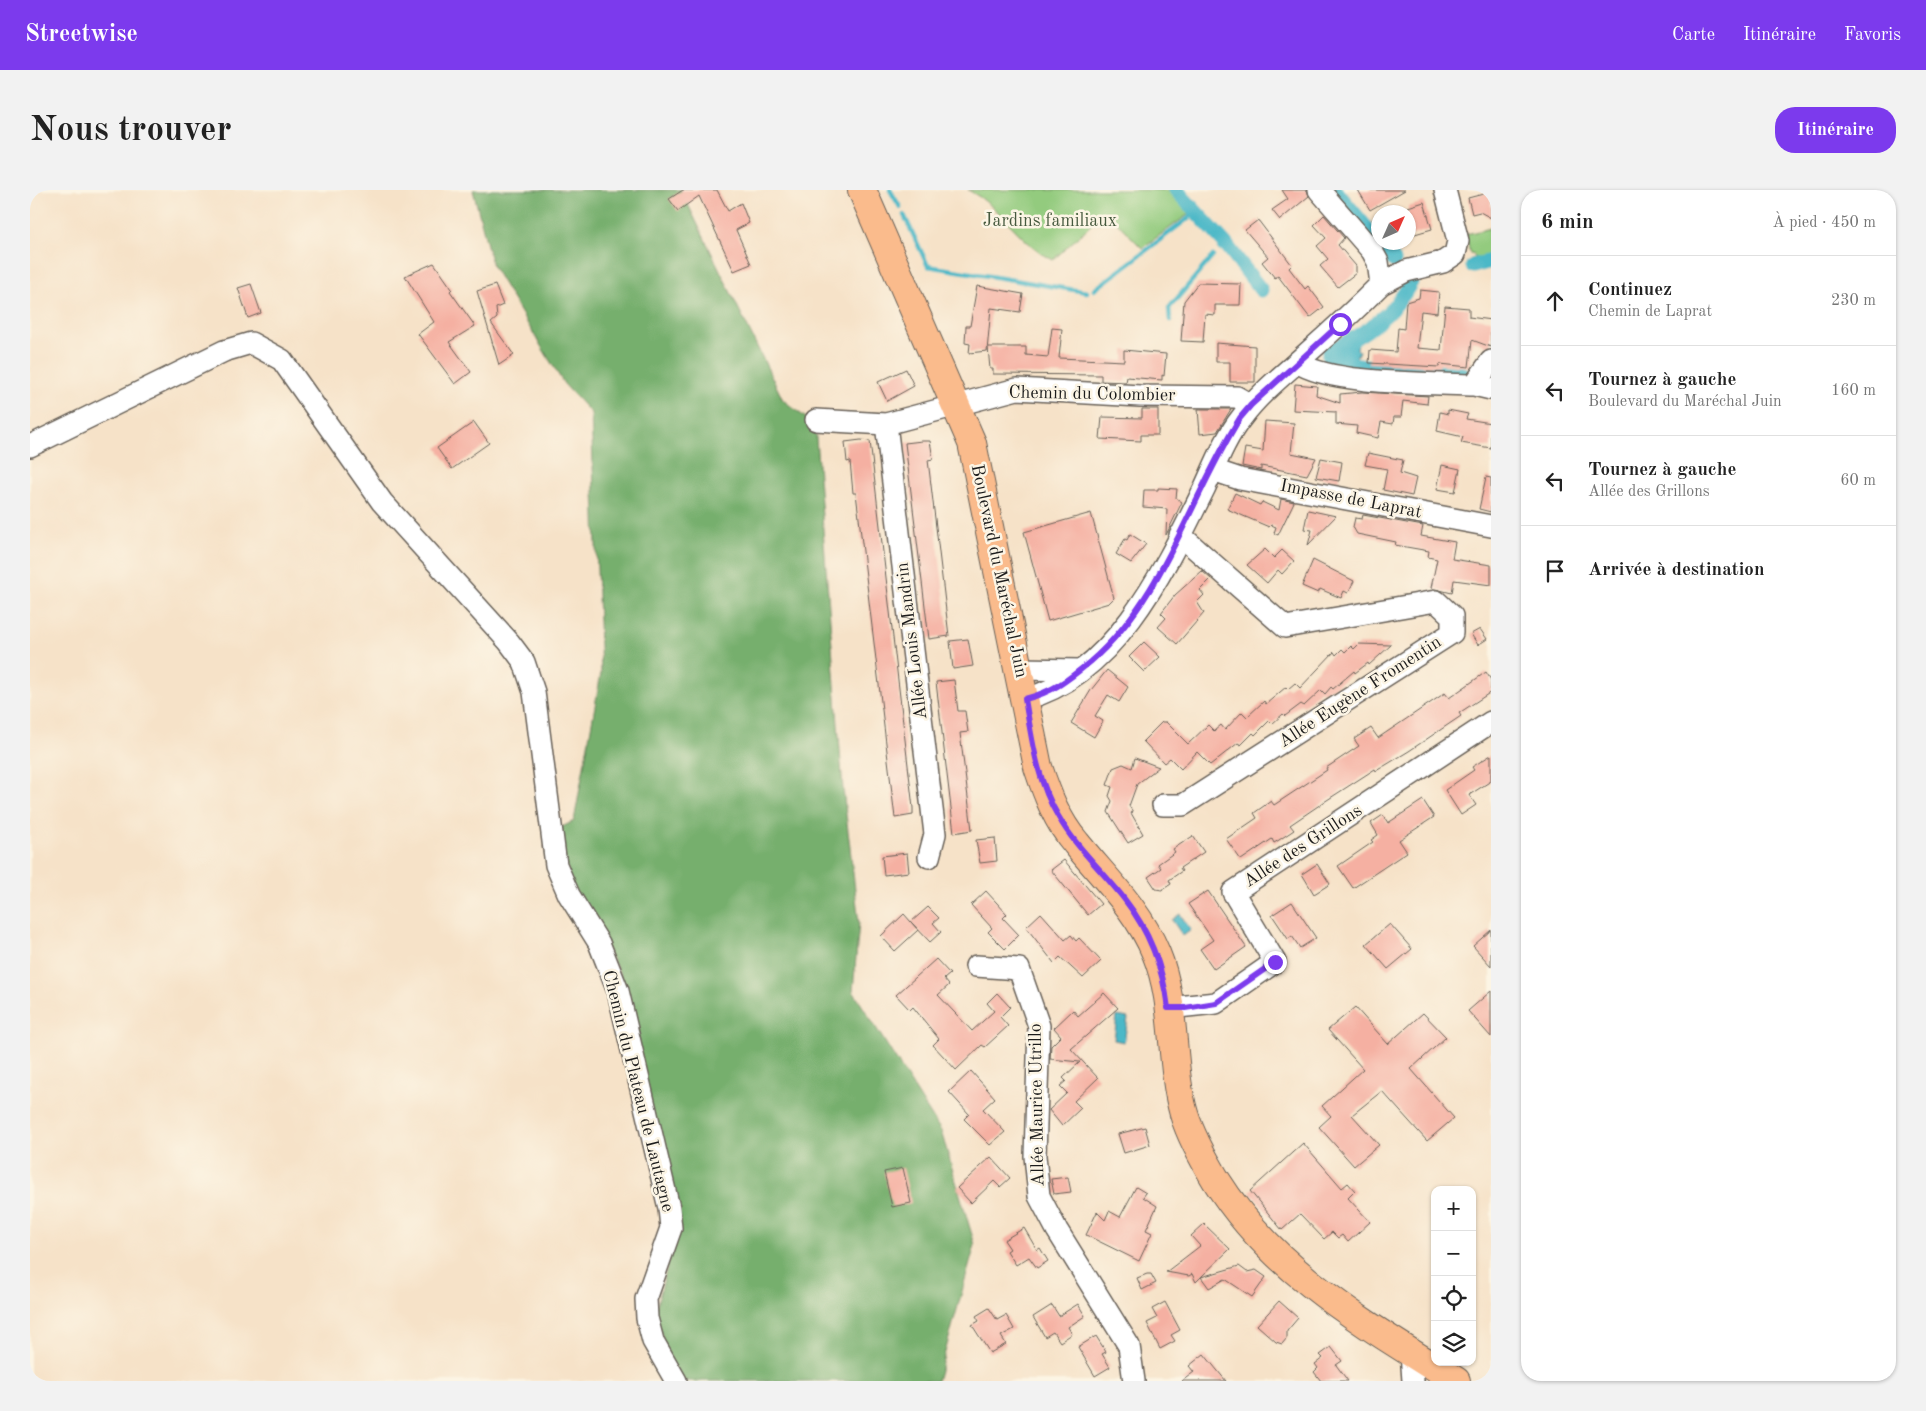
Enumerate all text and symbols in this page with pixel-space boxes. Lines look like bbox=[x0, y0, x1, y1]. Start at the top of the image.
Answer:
text: Streetwise bbox=[25, 23, 138, 47]
text: Carte bbox=[1672, 26, 1715, 44]
text: Itinéraire bbox=[1743, 26, 1816, 44]
text: Favoris bbox=[1844, 26, 1901, 44]
button: Itinéraire bbox=[1775, 107, 1896, 153]
text: Nous trouver bbox=[30, 113, 232, 148]
north arrow bbox=[1371, 205, 1416, 250]
park label: Jardins familiaux bbox=[983, 212, 1117, 230]
text: 6 min bbox=[1541, 212, 1594, 233]
text: À pied · 450 m bbox=[1773, 215, 1876, 231]
text: Continuez bbox=[1588, 281, 1672, 300]
icon: ahead bbox=[1541, 287, 1569, 315]
text: 230 m bbox=[1831, 293, 1876, 309]
text: Chemin de Laprat bbox=[1588, 304, 1712, 320]
route start bbox=[1329, 313, 1352, 336]
text: Tournez à gauche bbox=[1588, 371, 1736, 390]
icon: left bbox=[1541, 377, 1569, 405]
text: 160 m bbox=[1831, 383, 1876, 399]
street label: Chemin du Colombier bbox=[1008, 384, 1176, 404]
text: Boulevard du Maréchal Juin bbox=[1588, 394, 1782, 410]
text: Tournez à gauche bbox=[1588, 461, 1736, 480]
street label: Boulevard du Maréchal Juin bbox=[968, 463, 1031, 680]
icon: left bbox=[1541, 467, 1569, 495]
text: 60 m bbox=[1840, 473, 1876, 489]
street label: Impasse de Laprat bbox=[1279, 476, 1423, 522]
text: Allée des Grillons bbox=[1588, 484, 1710, 500]
icon: arrive bbox=[1541, 557, 1569, 585]
street label: Allée Louis Mandrin bbox=[893, 561, 931, 721]
text: Arrivée à destination bbox=[1588, 561, 1764, 580]
street label: Allée Eugène Fromentin bbox=[1276, 633, 1445, 751]
street label: Allée des Grillons bbox=[1241, 801, 1365, 891]
route end bbox=[1264, 951, 1287, 974]
street label: Chemin du Plateau de Lautagne bbox=[599, 968, 677, 1214]
street label: Allée Maurice Utrillo bbox=[1027, 1023, 1047, 1187]
map controls bbox=[1431, 1186, 1476, 1366]
button: + bbox=[1431, 1186, 1476, 1231]
button: − bbox=[1431, 1231, 1476, 1276]
button: locate bbox=[1431, 1276, 1476, 1321]
button: layers bbox=[1431, 1321, 1476, 1366]

